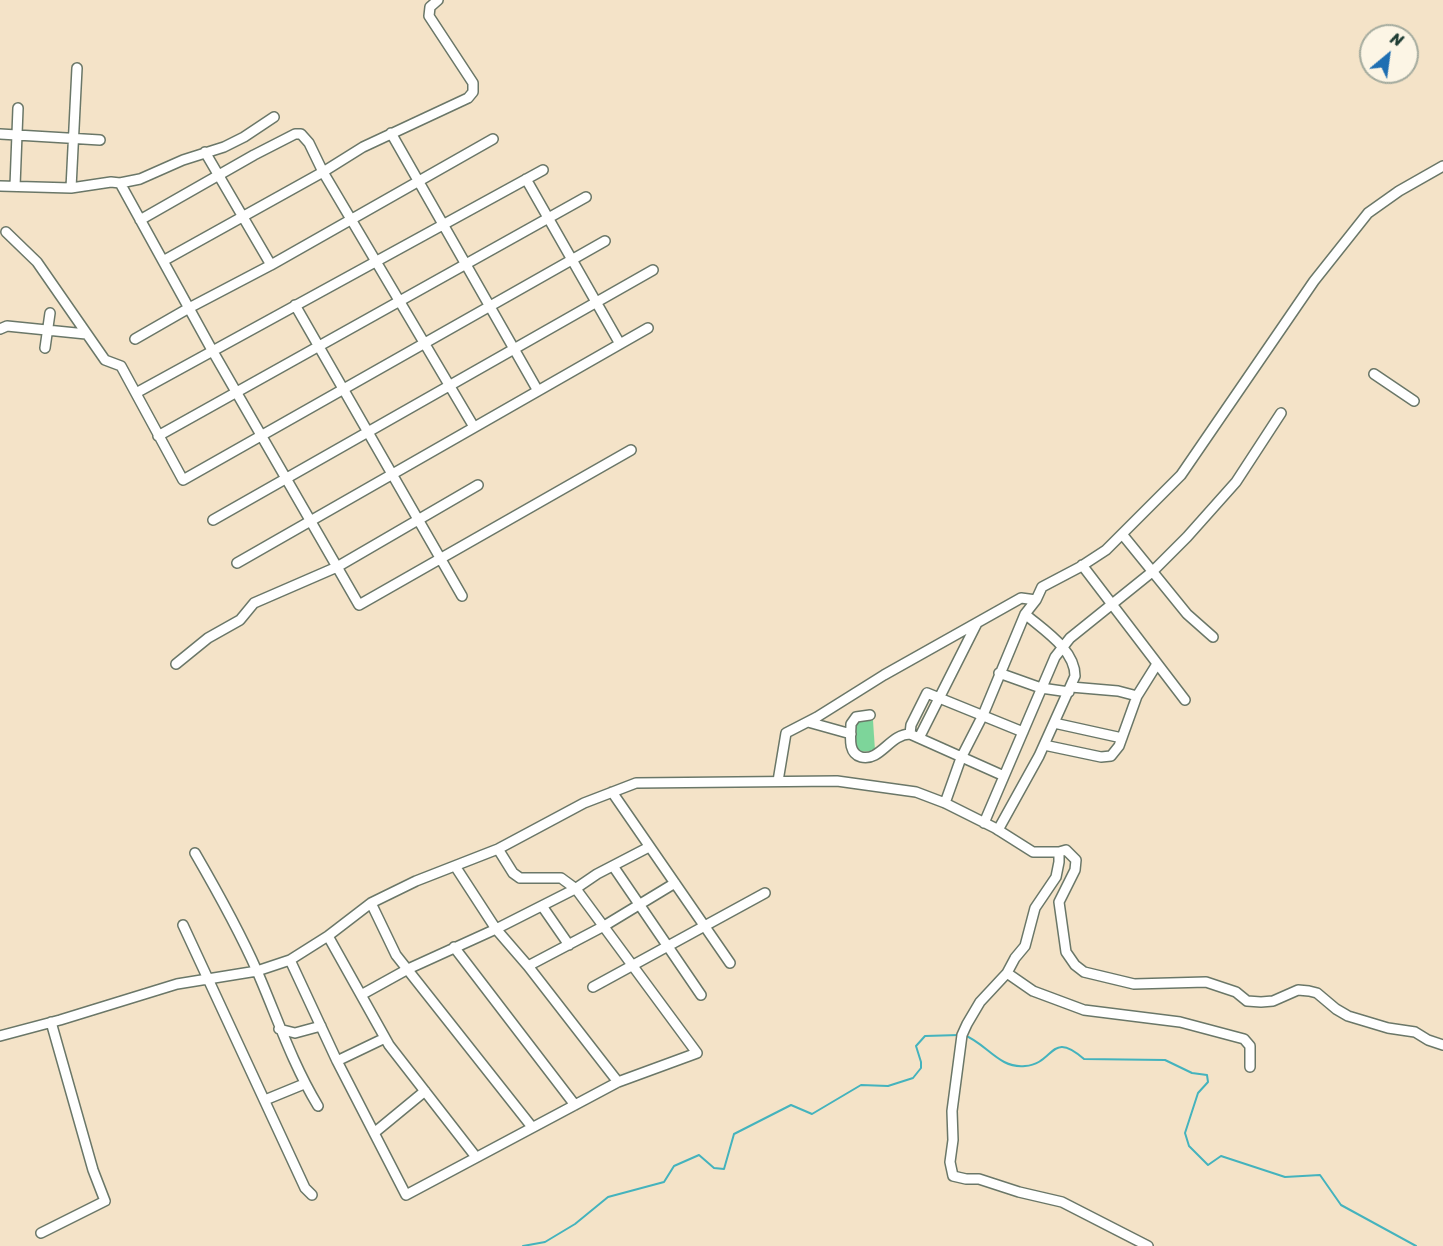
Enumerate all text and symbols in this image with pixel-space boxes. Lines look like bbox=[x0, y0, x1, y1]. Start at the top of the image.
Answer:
north arrow bbox=[1359, 24, 1419, 84]
text: N bbox=[1385, 24, 1409, 55]

